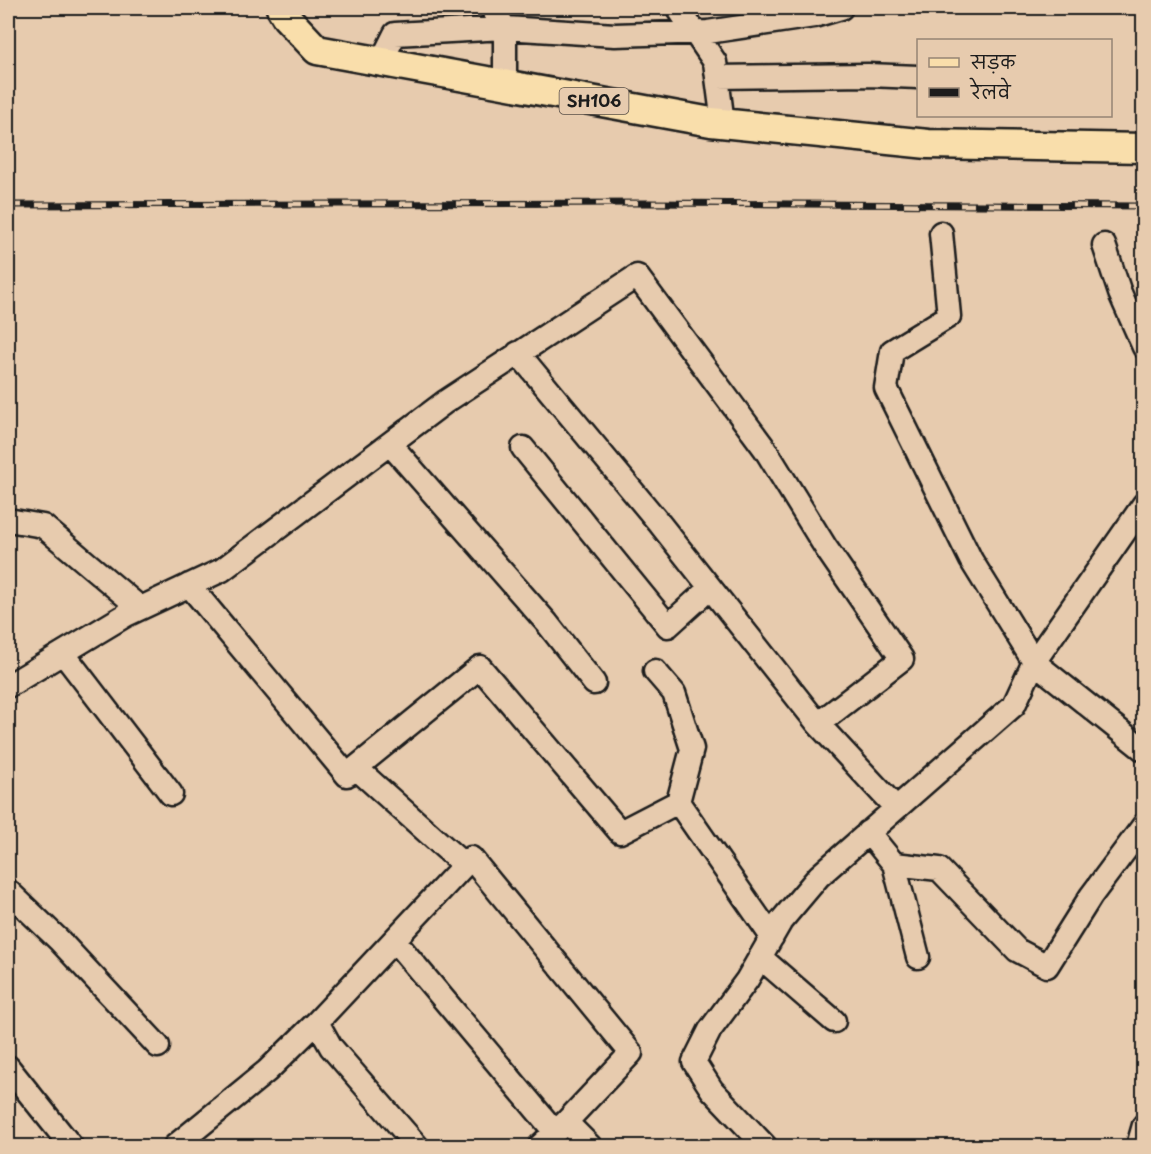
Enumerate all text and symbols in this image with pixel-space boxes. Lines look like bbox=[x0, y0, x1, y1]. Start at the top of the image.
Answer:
legend bbox=[917, 39, 1112, 117]
text: सड़क bbox=[970, 48, 1016, 75]
text: रेलवे bbox=[969, 77, 1012, 105]
road number: SH106 bbox=[560, 88, 628, 114]

